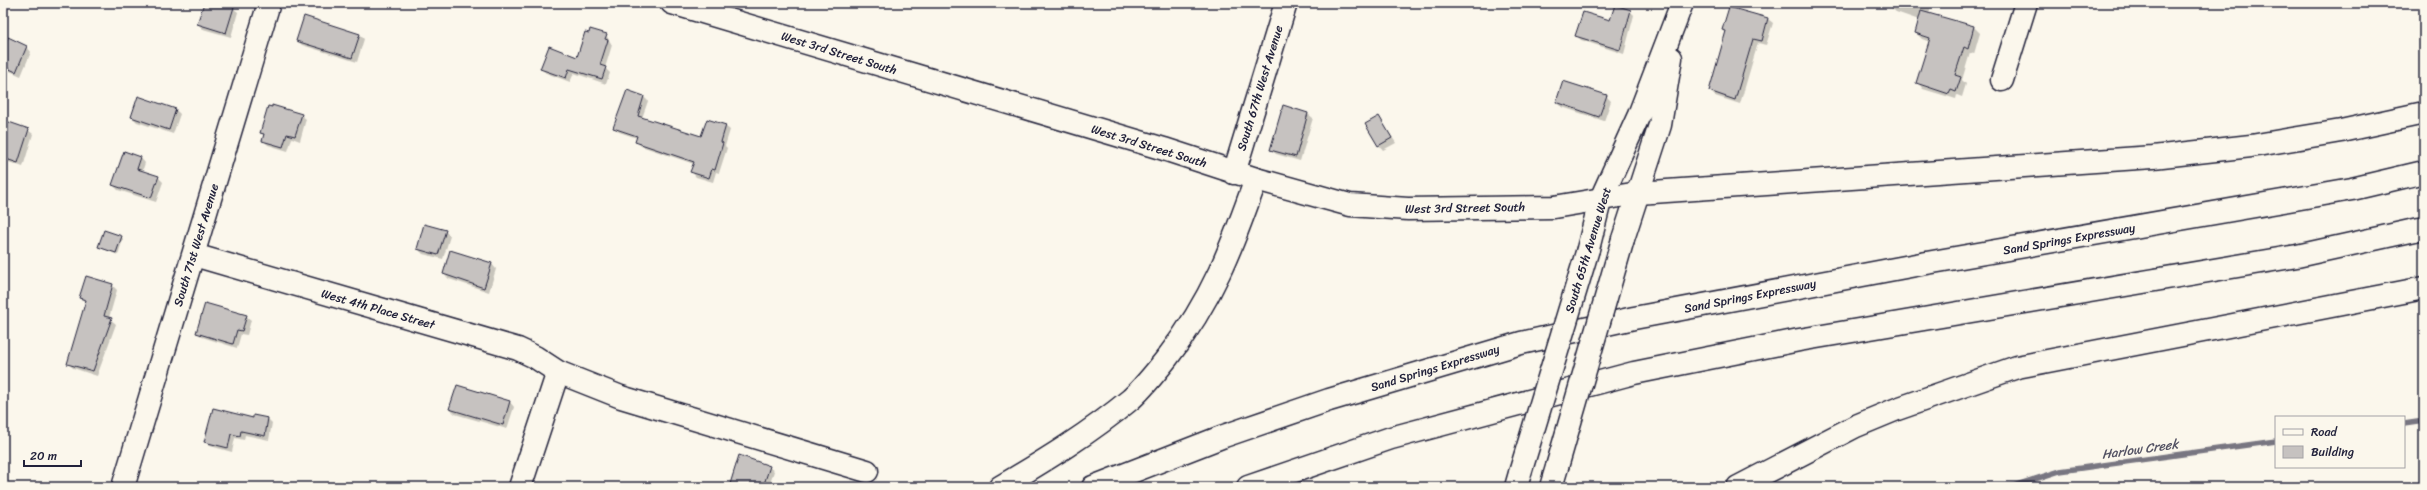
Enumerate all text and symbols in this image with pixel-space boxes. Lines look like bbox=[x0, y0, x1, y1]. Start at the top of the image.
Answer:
street label: South 67th West Avenue bbox=[1230, 23, 1290, 153]
street label: West 3rd Street South bbox=[778, 25, 900, 81]
street label: West 3rd Street South bbox=[1088, 118, 1210, 174]
street label: South 71st West Avenue bbox=[167, 181, 225, 309]
street label: South 65th Avenue West bbox=[1558, 184, 1618, 316]
street label: West 3rd Street South bbox=[1405, 196, 1525, 220]
street label: Sand Springs Expressway bbox=[2001, 216, 2138, 261]
street label: Sand Springs Expressway bbox=[1682, 272, 1819, 320]
street label: West 4th Place Street bbox=[318, 282, 439, 336]
street label: Sand Springs Expressway bbox=[1368, 338, 1503, 398]
legend bbox=[2275, 416, 2405, 468]
text: Road bbox=[2311, 421, 2338, 443]
water label: Harlow Creek bbox=[2100, 432, 2182, 466]
text: Building bbox=[2311, 441, 2354, 463]
scale bar bbox=[24, 442, 81, 468]
text: 20 m bbox=[30, 445, 57, 467]

